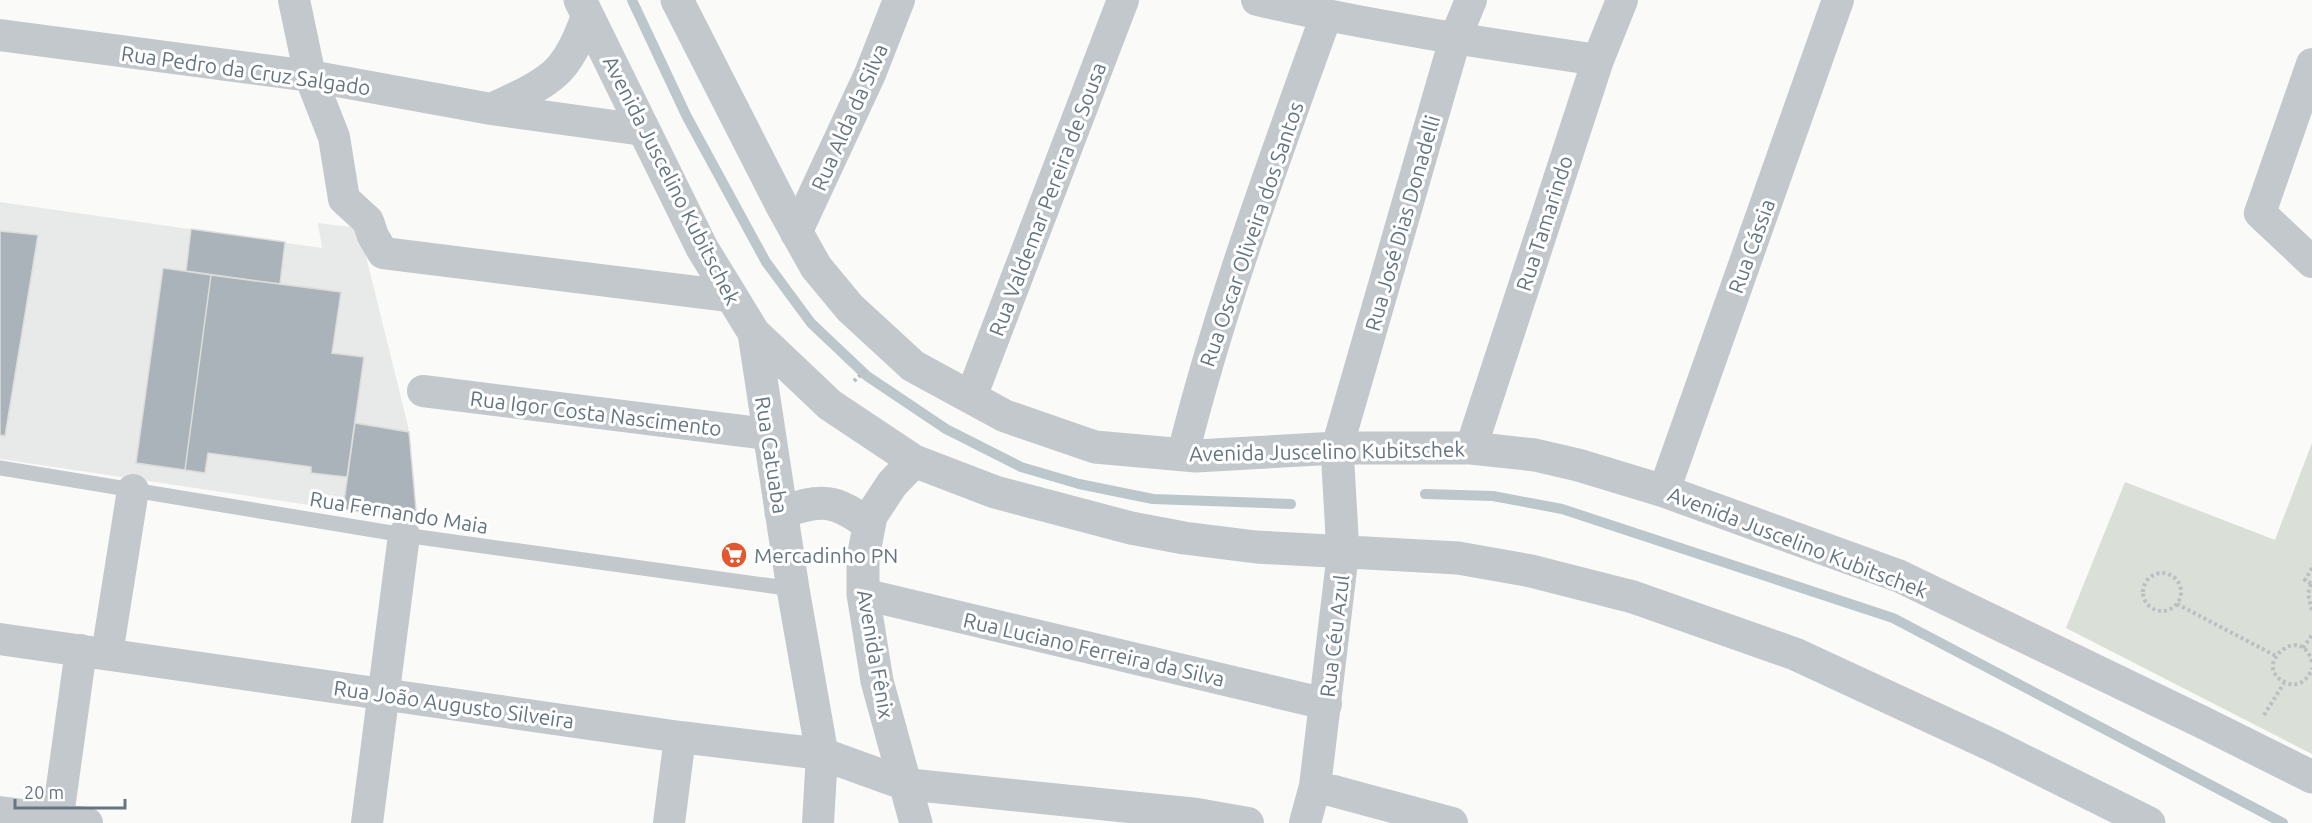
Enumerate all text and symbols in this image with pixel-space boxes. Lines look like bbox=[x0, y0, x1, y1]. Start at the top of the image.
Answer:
street label: Rua Alda da Silva bbox=[806, 40, 892, 194]
street label: Rua Pedro da Cruz Salgado bbox=[120, 41, 372, 99]
street label: Avenida Juscelino Kubitschek bbox=[599, 52, 746, 309]
street label: Rua Valdemar Pereira de Sousa bbox=[984, 59, 1110, 339]
street label: Rua Oscar Oliveira dos Santos bbox=[1194, 98, 1308, 370]
street label: Rua José Dias Donadelli bbox=[1360, 112, 1444, 334]
street label: Rua Tamarindo bbox=[1511, 152, 1577, 294]
street label: Rua Cássia bbox=[1723, 196, 1779, 296]
street label: Rua Igor Costa Nascimento bbox=[469, 386, 723, 440]
street label: Rua Catuaba bbox=[751, 395, 793, 515]
street label: Avenida Juscelino Kubitschek bbox=[1189, 437, 1466, 465]
street label: Avenida Juscelino Kubitschek bbox=[1665, 481, 1931, 603]
street label: Rua Fernando Maia bbox=[308, 486, 490, 538]
supermarket icon: Mercadinho PN bbox=[719, 540, 749, 570]
place label: Mercadinho PN bbox=[754, 543, 898, 567]
street label: Rua Céu Azul bbox=[1315, 573, 1353, 699]
street label: Avenida Fênix bbox=[853, 588, 899, 721]
street label: Rua Luciano Ferreira da Silva bbox=[961, 607, 1227, 691]
street label: Rua João Augusto Silveira bbox=[332, 675, 576, 733]
scale bar bbox=[15, 772, 124, 810]
text: 20 m bbox=[24, 782, 64, 802]

